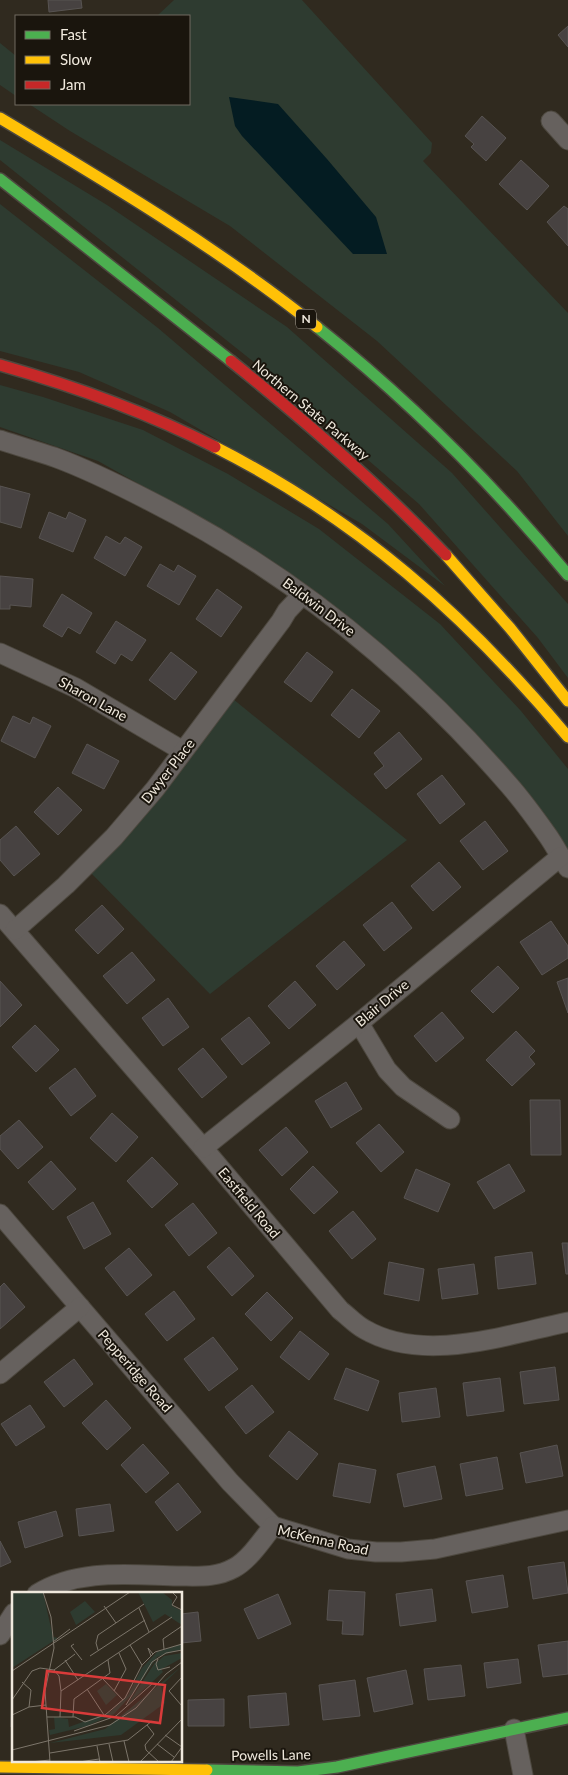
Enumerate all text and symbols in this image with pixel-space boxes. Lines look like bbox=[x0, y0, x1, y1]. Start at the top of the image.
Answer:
legend bbox=[15, 15, 190, 105]
text: Fast bbox=[60, 25, 87, 43]
text: Slow bbox=[60, 50, 92, 68]
text: Jam bbox=[60, 75, 86, 93]
road number: N bbox=[296, 310, 316, 328]
street label: Northern State Parkway bbox=[249, 356, 374, 464]
street label: Baldwin Drive bbox=[280, 574, 359, 639]
street label: Sharon Lane bbox=[56, 673, 130, 724]
street label: Dwyer Place bbox=[137, 735, 198, 806]
street label: Blair Drive bbox=[352, 975, 412, 1030]
street label: Eastfield Road bbox=[215, 1164, 284, 1242]
street label: Pepperidge Road bbox=[95, 1326, 176, 1415]
street label: McKenna Road bbox=[276, 1521, 370, 1558]
inset map bbox=[12, 1592, 182, 1762]
street label: Powells Lane bbox=[231, 1745, 311, 1764]

